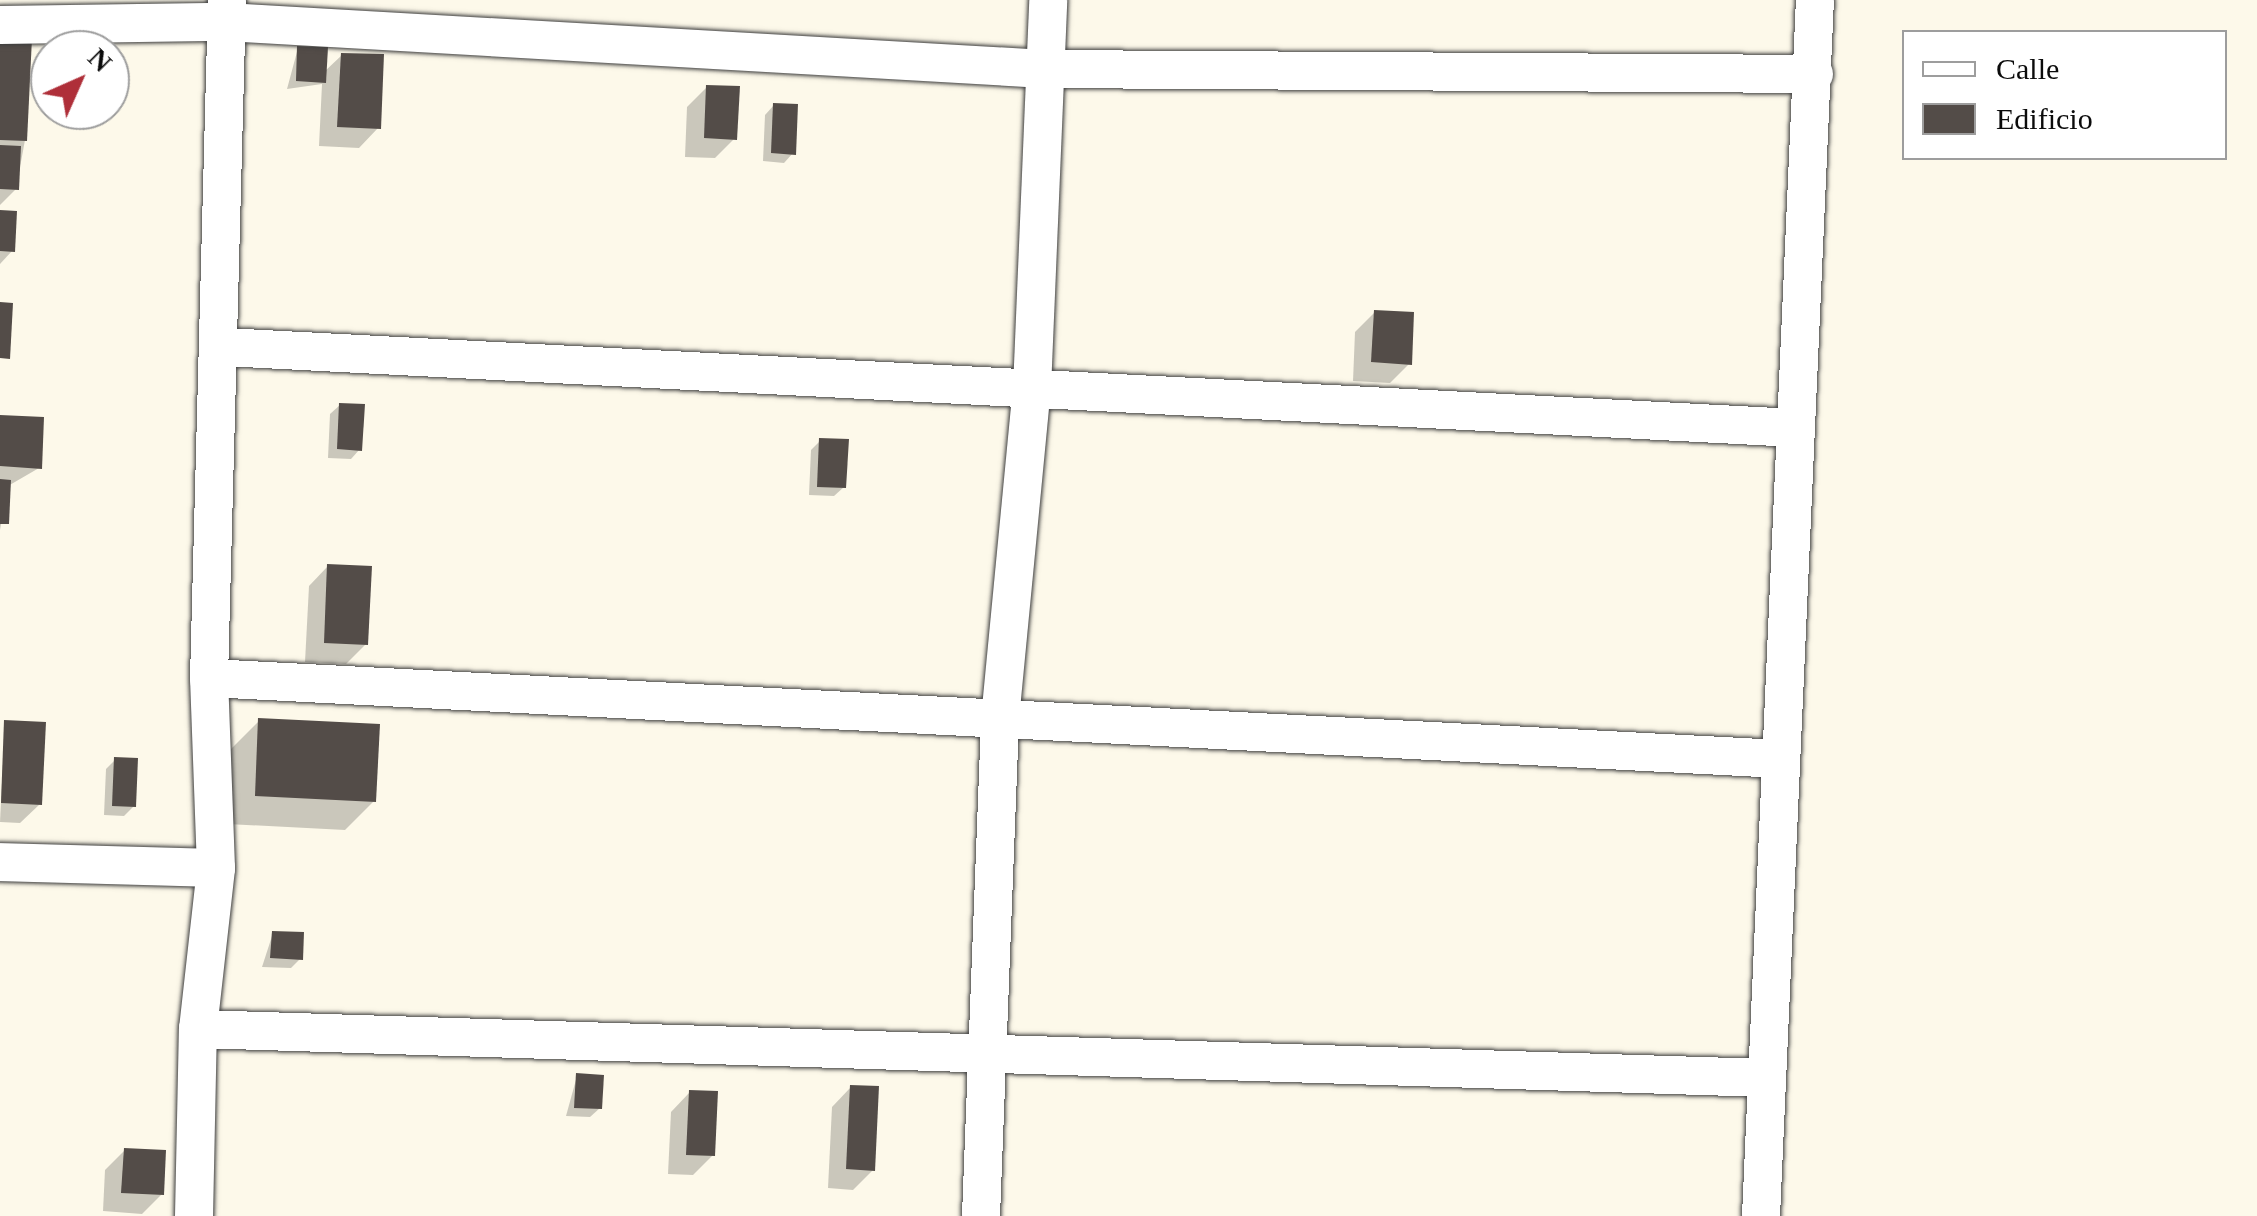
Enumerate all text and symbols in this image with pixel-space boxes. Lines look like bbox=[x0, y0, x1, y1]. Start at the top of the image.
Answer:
north arrow bbox=[30, 30, 130, 130]
legend bbox=[1902, 30, 2227, 160]
text: N bbox=[82, 42, 118, 78]
text: Calle bbox=[1996, 52, 2059, 85]
text: Edificio bbox=[1996, 102, 2093, 135]

